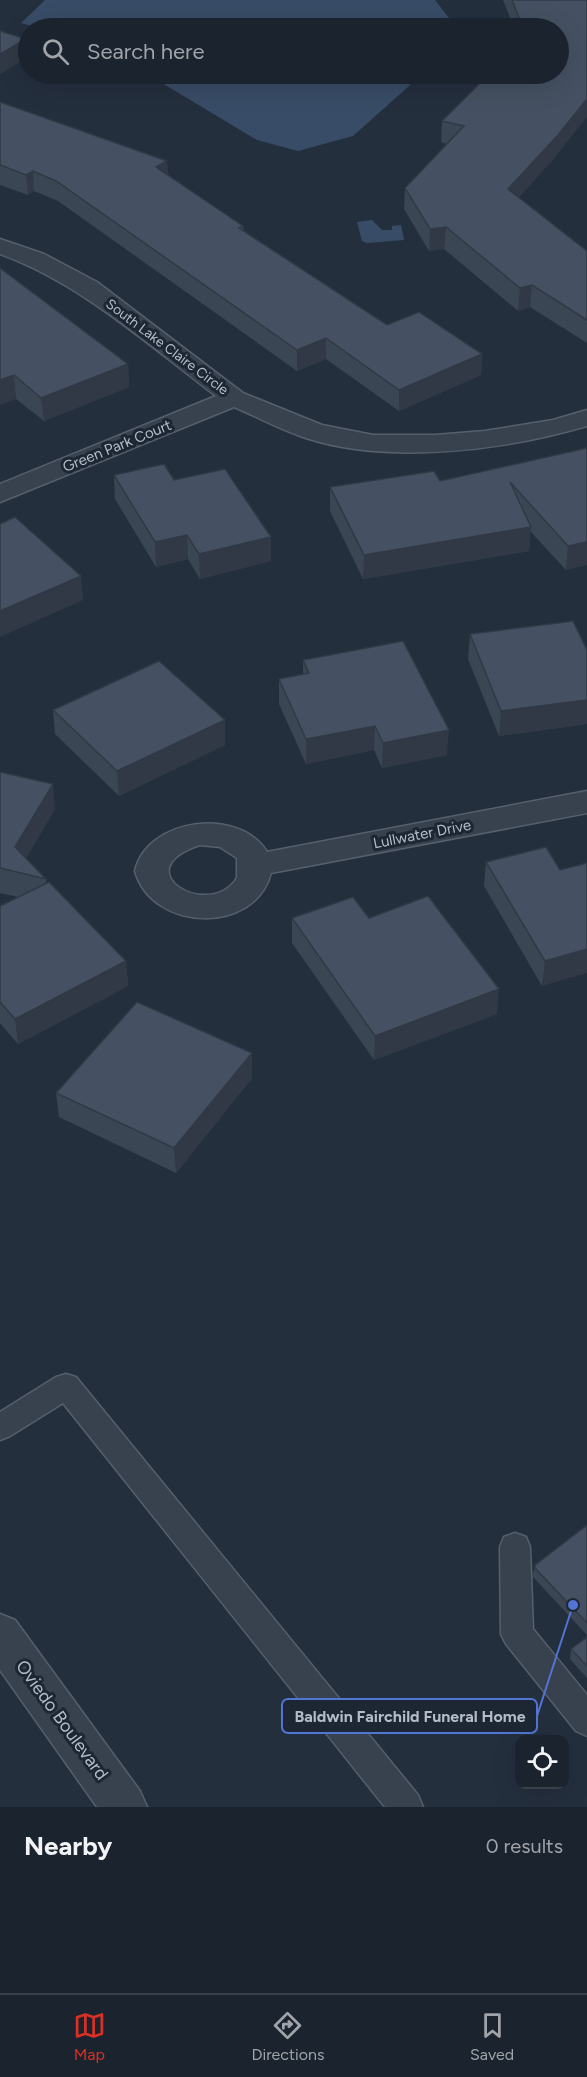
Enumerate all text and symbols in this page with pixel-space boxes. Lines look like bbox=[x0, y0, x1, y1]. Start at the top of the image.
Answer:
search box bbox=[18, 18, 569, 84]
icon: search bbox=[39, 35, 72, 68]
text: Search here bbox=[87, 38, 205, 65]
street label: South Lake Claire Circle bbox=[102, 295, 232, 399]
street label: Green Park Court bbox=[60, 416, 174, 476]
street label: Lullwater Drive bbox=[372, 816, 472, 852]
street label: Oviedo Boulevard bbox=[11, 1656, 113, 1784]
callout: Baldwin Fairchild Funeral Home bbox=[282, 1699, 537, 1733]
text: Baldwin Fairchild Funeral Home bbox=[294, 1707, 526, 1726]
map controls bbox=[515, 1735, 569, 1789]
button: locate bbox=[515, 1735, 569, 1789]
text: Nearby bbox=[24, 1830, 112, 1862]
text: 0 results bbox=[486, 1834, 563, 1858]
tab: Map bbox=[73, 2009, 106, 2064]
tab: Directions bbox=[251, 2009, 324, 2064]
tab: Saved bbox=[470, 2009, 514, 2064]

